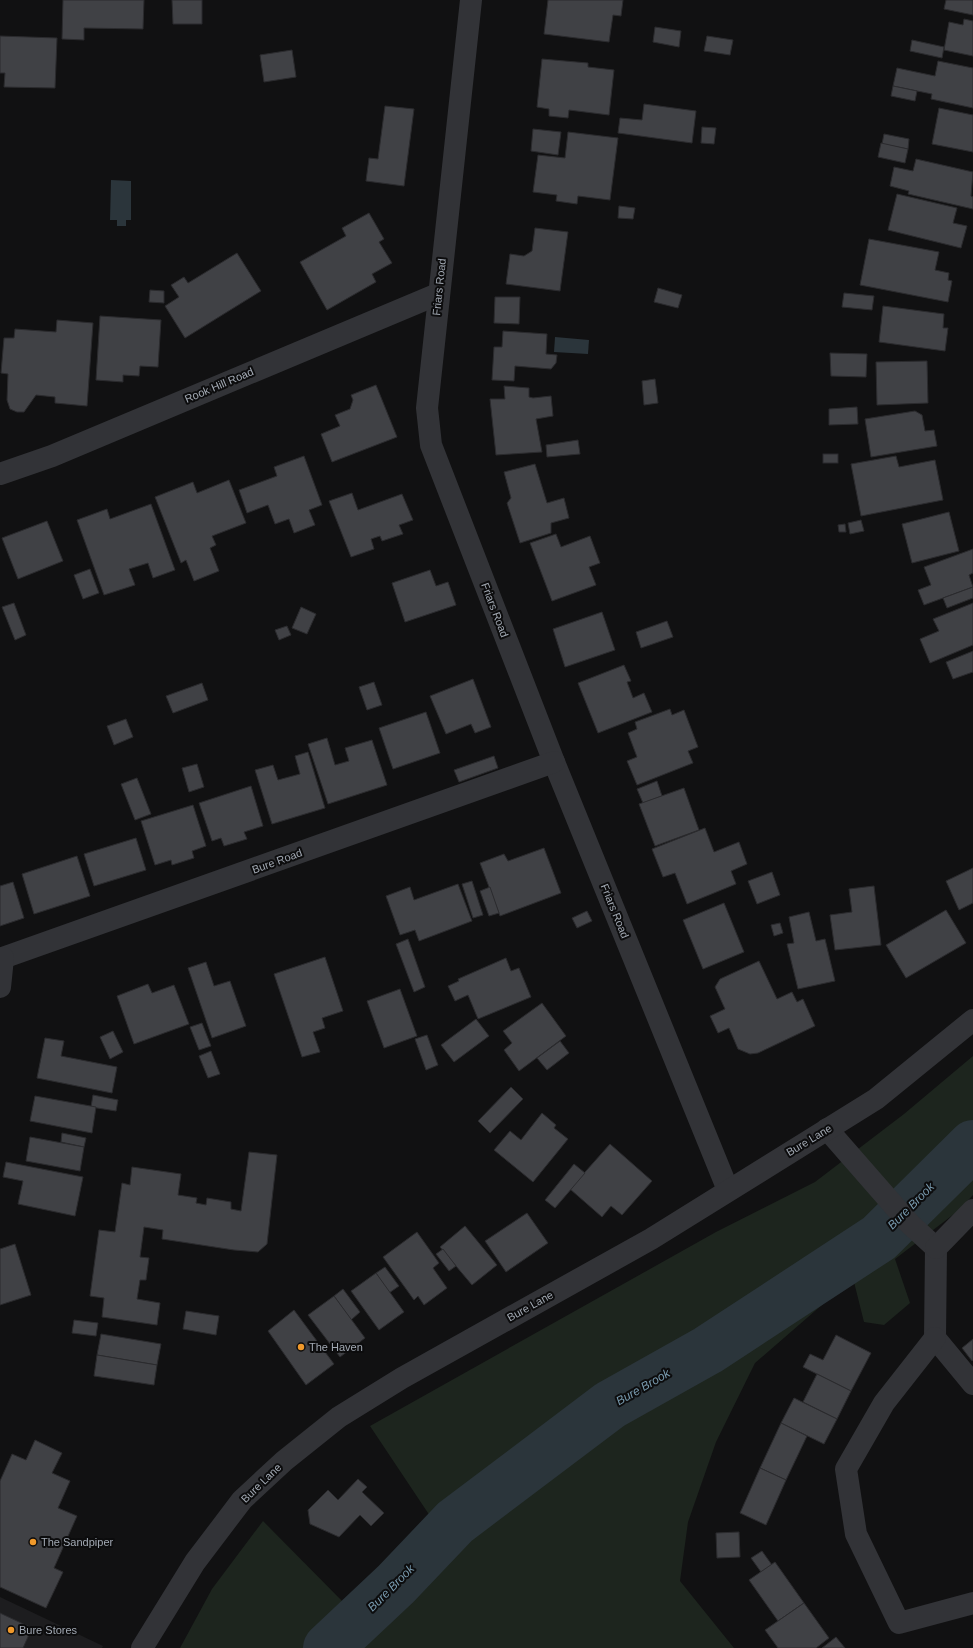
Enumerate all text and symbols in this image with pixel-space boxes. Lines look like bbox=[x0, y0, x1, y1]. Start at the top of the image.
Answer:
street label: Friars Road bbox=[430, 258, 448, 316]
street label: Rook Hill Road bbox=[183, 365, 255, 405]
street label: Friars Road bbox=[479, 581, 511, 639]
street label: Bure Road bbox=[250, 846, 304, 876]
street label: Friars Road bbox=[599, 882, 631, 940]
street label: Bure Lane bbox=[784, 1122, 834, 1158]
water label: Bure Brook bbox=[885, 1179, 938, 1232]
street label: Bure Lane bbox=[505, 1288, 555, 1324]
place label: The Haven bbox=[309, 1341, 363, 1353]
marker: The Haven bbox=[296, 1342, 306, 1352]
water label: Bure Brook bbox=[614, 1365, 673, 1408]
street label: Bure Lane bbox=[239, 1461, 283, 1505]
place label: The Sandpiper bbox=[41, 1536, 113, 1548]
marker: The Sandpiper bbox=[28, 1537, 38, 1547]
water label: Bure Brook bbox=[365, 1561, 418, 1614]
place label: Bure Stores bbox=[19, 1624, 78, 1636]
marker: Bure Stores bbox=[6, 1625, 16, 1635]

